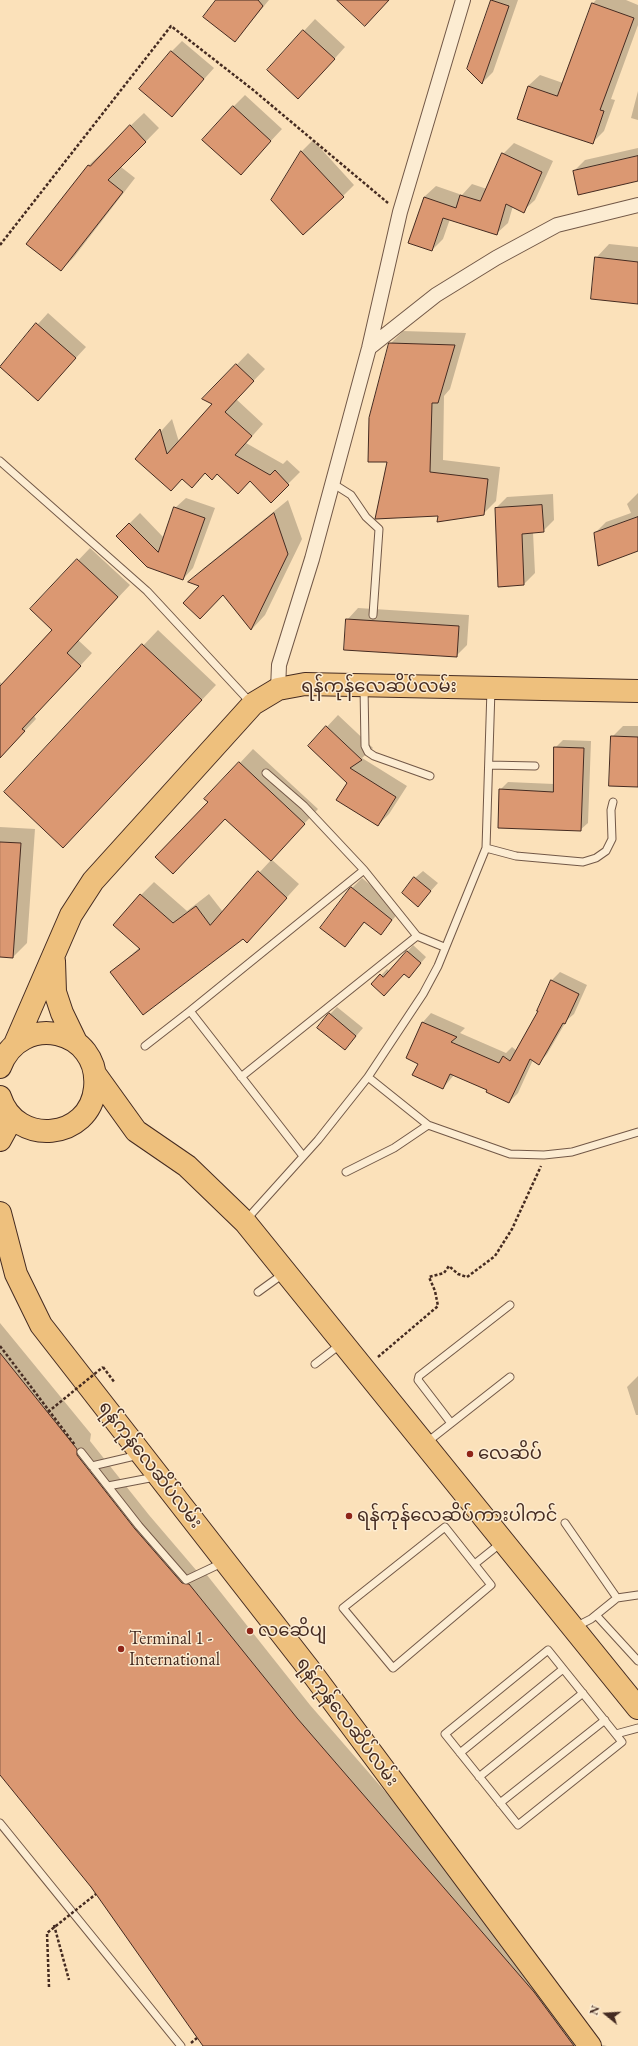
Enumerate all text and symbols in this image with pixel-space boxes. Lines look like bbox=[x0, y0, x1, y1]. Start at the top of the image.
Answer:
street label: ရန်ကုန်လေဆိပ်လမ်း bbox=[301, 676, 457, 698]
street label: ရန်ကုန်လေဆိပ်လမ်း bbox=[94, 1397, 206, 1533]
place label: လေဆိပ် bbox=[478, 1443, 542, 1465]
marker: လေဆိပ် bbox=[465, 1449, 475, 1459]
place label: ရန်ကုန်လေဆိပ်ကားပါကင် bbox=[357, 1505, 558, 1527]
marker: ရန်ကုန်လေဆိပ်ကားပါကင် bbox=[344, 1511, 354, 1521]
place label: လဆေိပျ bbox=[258, 1620, 326, 1642]
marker: လဆေိပျ bbox=[245, 1626, 255, 1636]
place label: Terminal 1 - International bbox=[129, 1628, 220, 1670]
marker: Terminal 1 - International bbox=[116, 1644, 126, 1654]
street label: ရန်ကုန်လေဆိပ်လမ်း bbox=[292, 1653, 402, 1791]
north arrow bbox=[586, 1994, 626, 2034]
text: N bbox=[587, 2004, 603, 2017]

